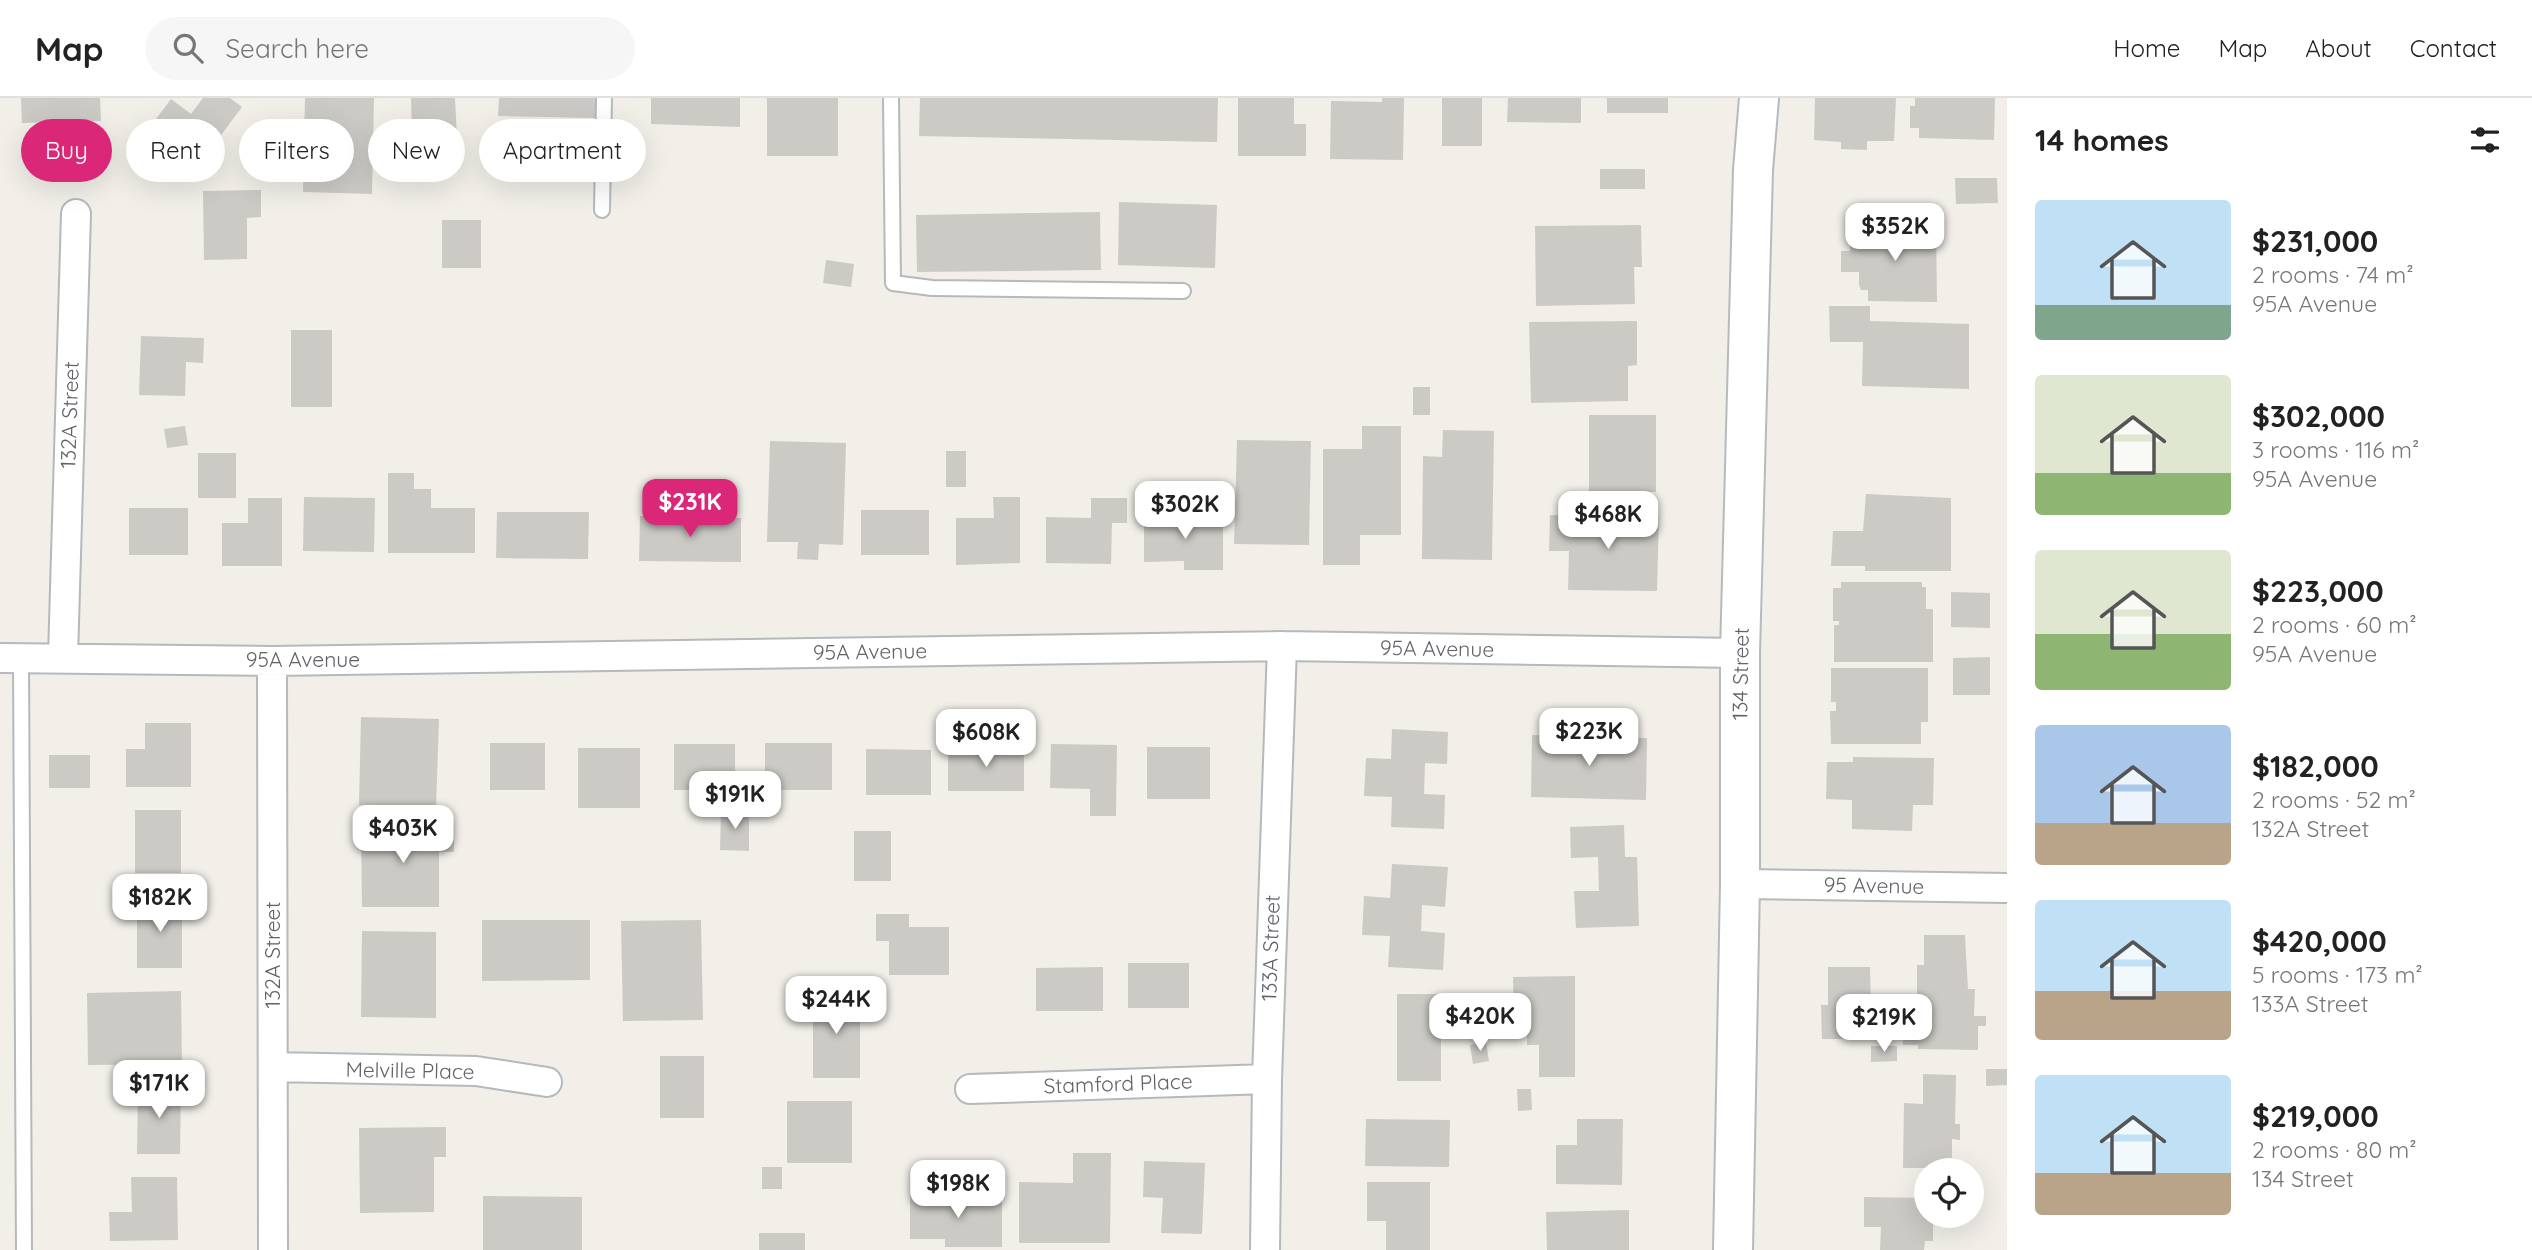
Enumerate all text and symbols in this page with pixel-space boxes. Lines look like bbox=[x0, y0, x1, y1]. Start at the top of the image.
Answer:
search box bbox=[145, 17, 635, 80]
text: Map bbox=[35, 28, 103, 69]
icon: search bbox=[169, 29, 207, 67]
text: Search here bbox=[225, 32, 369, 65]
text: Home bbox=[2113, 33, 2180, 63]
text: Map bbox=[2218, 33, 2267, 63]
text: About bbox=[2305, 33, 2372, 63]
text: Contact bbox=[2410, 33, 2497, 63]
chip: Buy bbox=[21, 119, 112, 182]
chip: Rent bbox=[126, 119, 225, 182]
chip: Filters bbox=[239, 119, 354, 182]
chip: New bbox=[368, 119, 465, 182]
chip: Apartment bbox=[479, 119, 646, 182]
text: 14 homes bbox=[2035, 121, 2169, 159]
icon: filters bbox=[2466, 121, 2504, 159]
pin: $352K bbox=[1846, 204, 1944, 263]
text: $352K bbox=[1861, 211, 1929, 240]
text: $231,000 bbox=[2252, 222, 2378, 260]
icon: home bbox=[2091, 228, 2175, 312]
text: 2 rooms · 74 m² bbox=[2252, 260, 2414, 289]
text: 95A Avenue bbox=[2252, 289, 2377, 318]
street label: 132A Street bbox=[54, 361, 84, 469]
text: $302,000 bbox=[2252, 397, 2385, 435]
icon: home bbox=[2091, 403, 2175, 487]
text: 3 rooms · 116 m² bbox=[2252, 435, 2419, 464]
text: 95A Avenue bbox=[2252, 464, 2377, 493]
pin: $231K bbox=[641, 480, 739, 539]
pin: $302K bbox=[1136, 482, 1234, 541]
text: $231K bbox=[658, 487, 722, 516]
text: $302K bbox=[1151, 489, 1219, 518]
pin: $468K bbox=[1559, 491, 1657, 551]
text: $468K bbox=[1574, 499, 1642, 528]
text: $223,000 bbox=[2252, 572, 2384, 610]
icon: home bbox=[2091, 578, 2175, 662]
text: 2 rooms · 60 m² bbox=[2252, 610, 2417, 639]
street label: 134 Street bbox=[1726, 627, 1754, 721]
street label: 95A Avenue bbox=[1380, 634, 1494, 662]
street label: 95A Avenue bbox=[813, 637, 927, 665]
text: 95A Avenue bbox=[2252, 639, 2377, 668]
street label: 95A Avenue bbox=[246, 646, 360, 672]
pin: $223K bbox=[1540, 708, 1638, 768]
pin: $608K bbox=[937, 710, 1035, 769]
text: $223K bbox=[1555, 716, 1623, 745]
text: $608K bbox=[952, 717, 1020, 746]
text: $182,000 bbox=[2252, 747, 2379, 785]
icon: home bbox=[2091, 753, 2175, 837]
pin: $191K bbox=[686, 772, 784, 831]
text: $191K bbox=[705, 779, 765, 808]
text: 2 rooms · 52 m² bbox=[2252, 785, 2416, 814]
pin: $403K bbox=[354, 806, 452, 865]
text: $403K bbox=[369, 813, 437, 842]
text: 132A Street bbox=[2252, 814, 2369, 843]
street label: 95 Avenue bbox=[1823, 871, 1925, 899]
pin: $182K bbox=[111, 874, 209, 934]
text: $182K bbox=[128, 882, 192, 911]
street label: 133A Street bbox=[1255, 894, 1285, 1002]
street label: 132A Street bbox=[259, 901, 285, 1009]
text: $420,000 bbox=[2252, 922, 2387, 960]
icon: home bbox=[2091, 928, 2175, 1012]
text: 5 rooms · 173 m² bbox=[2252, 960, 2423, 989]
pin: $244K bbox=[787, 976, 885, 1036]
text: $244K bbox=[802, 984, 870, 1013]
text: 133A Street bbox=[2252, 989, 2369, 1018]
pin: $420K bbox=[1431, 993, 1529, 1053]
pin: $219K bbox=[1835, 995, 1933, 1054]
text: $420K bbox=[1445, 1001, 1515, 1030]
text: $219K bbox=[1852, 1002, 1916, 1031]
street label: Melville Place bbox=[345, 1056, 475, 1084]
pin: $171K bbox=[110, 1060, 208, 1120]
street label: Stamford Place bbox=[1043, 1067, 1193, 1099]
text: $171K bbox=[129, 1068, 189, 1097]
text: $219,000 bbox=[2252, 1097, 2379, 1135]
icon: home bbox=[2091, 1103, 2175, 1187]
text: 2 rooms · 80 m² bbox=[2252, 1135, 2417, 1164]
map controls bbox=[1914, 1158, 1984, 1228]
button: locate bbox=[1914, 1158, 1984, 1228]
pin: $198K bbox=[909, 1160, 1007, 1220]
text: 134 Street bbox=[2252, 1164, 2354, 1193]
text: $198K bbox=[926, 1168, 990, 1197]

